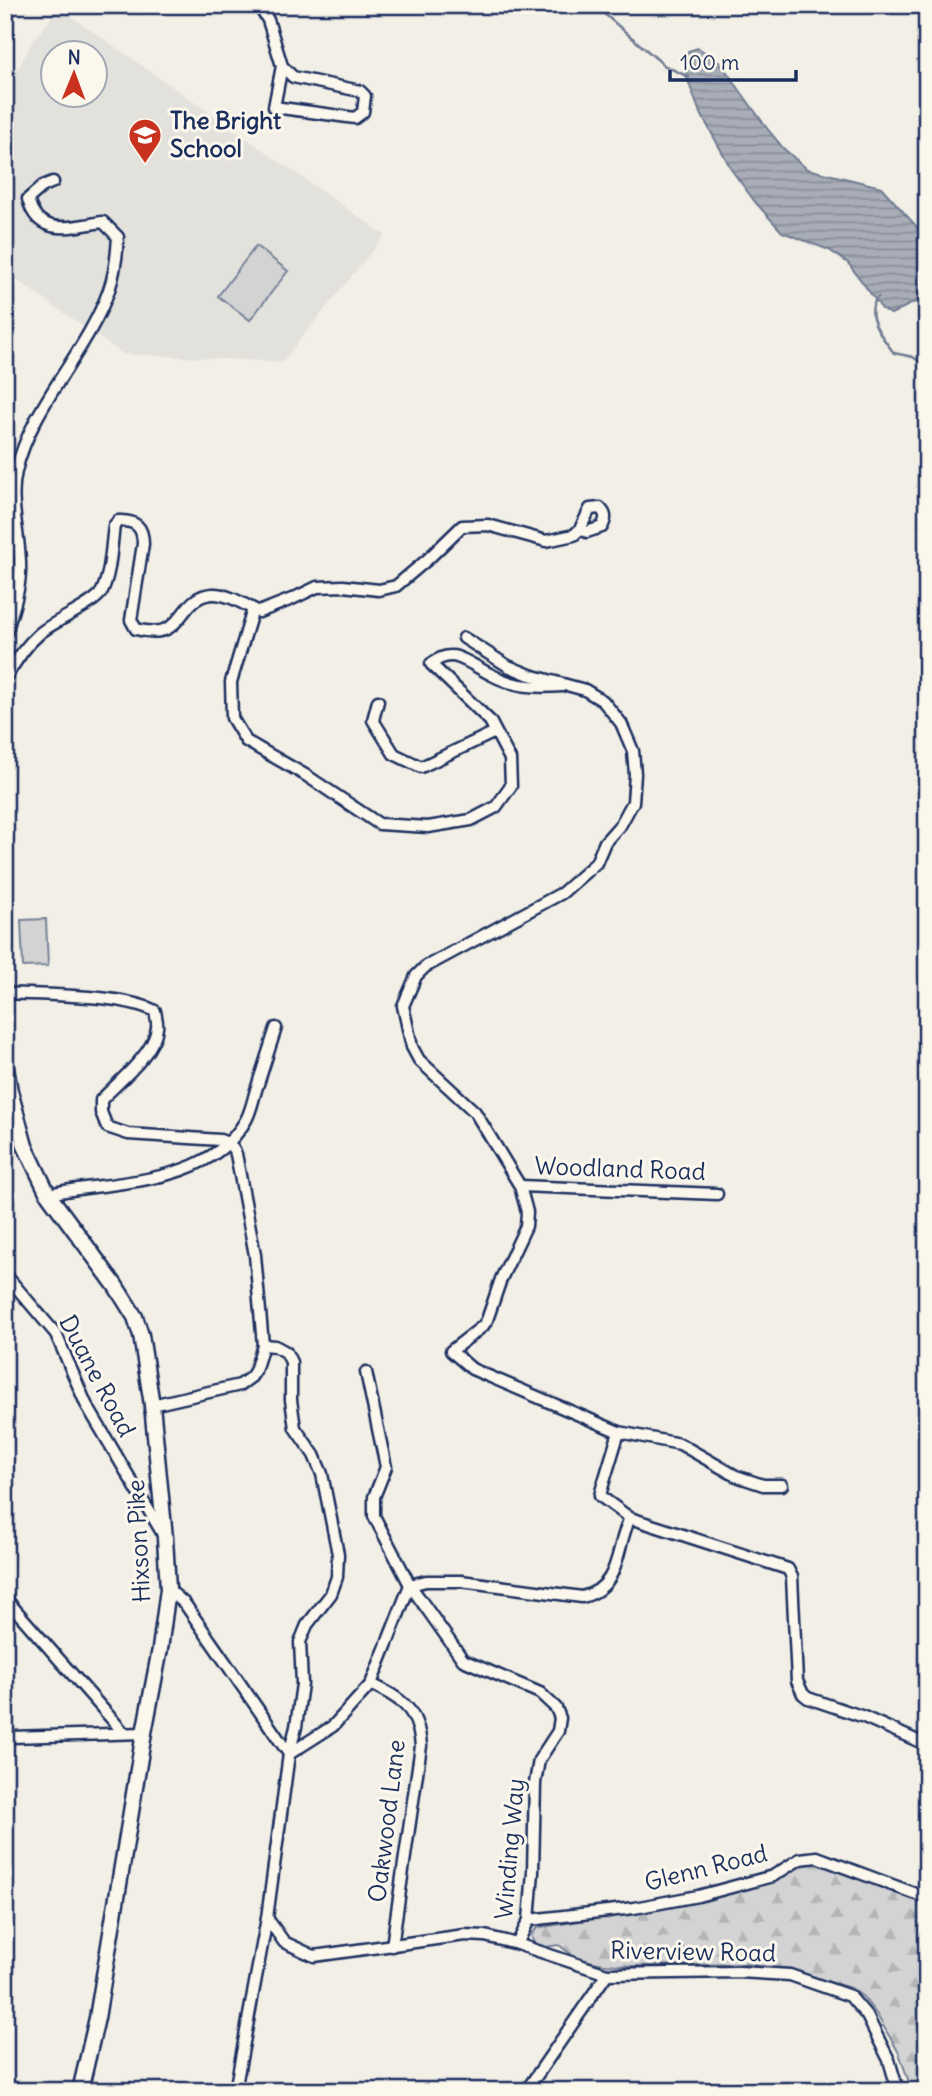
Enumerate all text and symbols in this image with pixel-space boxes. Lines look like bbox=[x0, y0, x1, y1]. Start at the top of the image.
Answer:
north arrow bbox=[38, 38, 108, 108]
scale bar bbox=[670, 38, 796, 82]
text: N bbox=[68, 45, 81, 69]
text: 100 m bbox=[680, 49, 739, 76]
place label: The Bright School bbox=[170, 105, 282, 163]
school or university icon: The Bright School bbox=[126, 116, 164, 165]
street label: Woodland Road bbox=[534, 1150, 706, 1186]
street label: Duane Road bbox=[53, 1310, 142, 1441]
street label: Hixson Pike bbox=[120, 1479, 156, 1603]
street label: Oakwood Lane bbox=[361, 1738, 411, 1904]
street label: Winding Way bbox=[488, 1777, 530, 1921]
street label: Glenn Road bbox=[641, 1837, 770, 1897]
street label: Riverview Road bbox=[610, 1935, 776, 1967]

